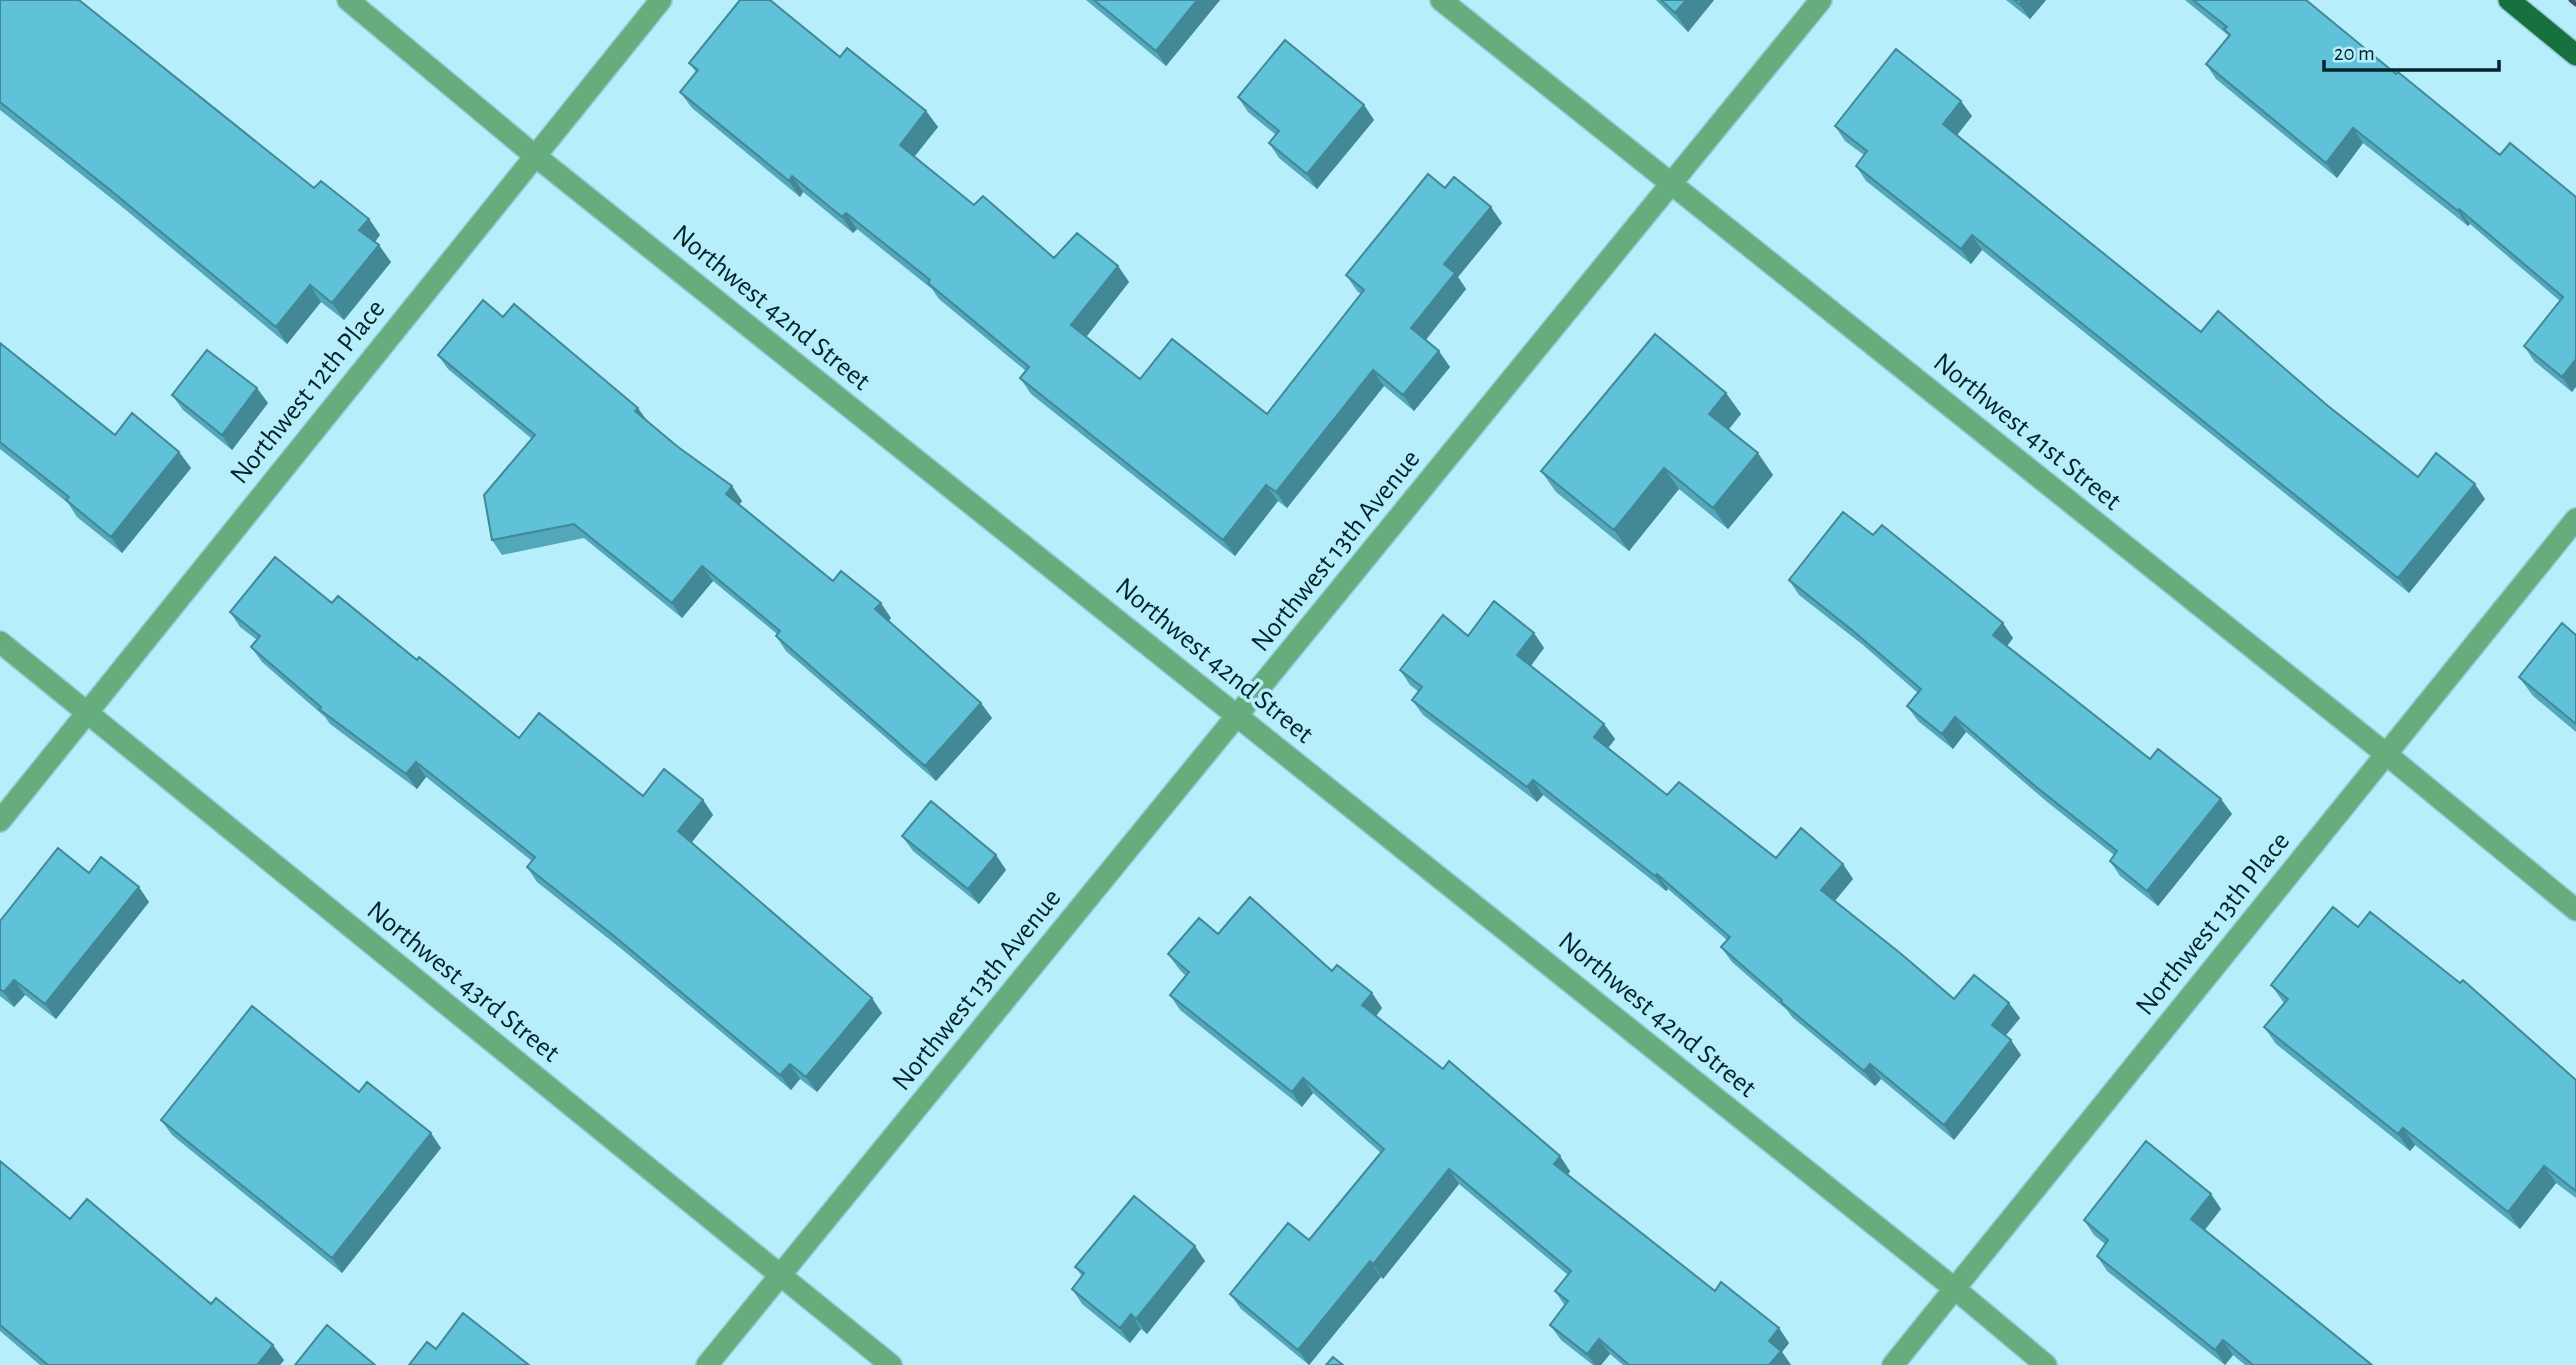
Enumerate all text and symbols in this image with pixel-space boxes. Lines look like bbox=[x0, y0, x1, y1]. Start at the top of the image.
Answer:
scale bar bbox=[2324, 28, 2499, 72]
text: 20 m bbox=[2334, 43, 2375, 64]
street label: Northwest 42nd Street bbox=[667, 220, 875, 396]
street label: Northwest 12th Place bbox=[225, 295, 391, 489]
street label: Northwest 41st Street bbox=[1928, 348, 2126, 516]
street label: Northwest 13th Avenue bbox=[1246, 445, 1426, 657]
street label: Northwest 42nd Street bbox=[1110, 573, 1318, 749]
street label: Northwest 13th Place bbox=[2131, 827, 2295, 1021]
street label: Northwest 13th Avenue bbox=[887, 884, 1067, 1096]
street label: Northwest 43rd Street bbox=[362, 896, 564, 1068]
street label: Northwest 42nd Street bbox=[1553, 927, 1761, 1103]

